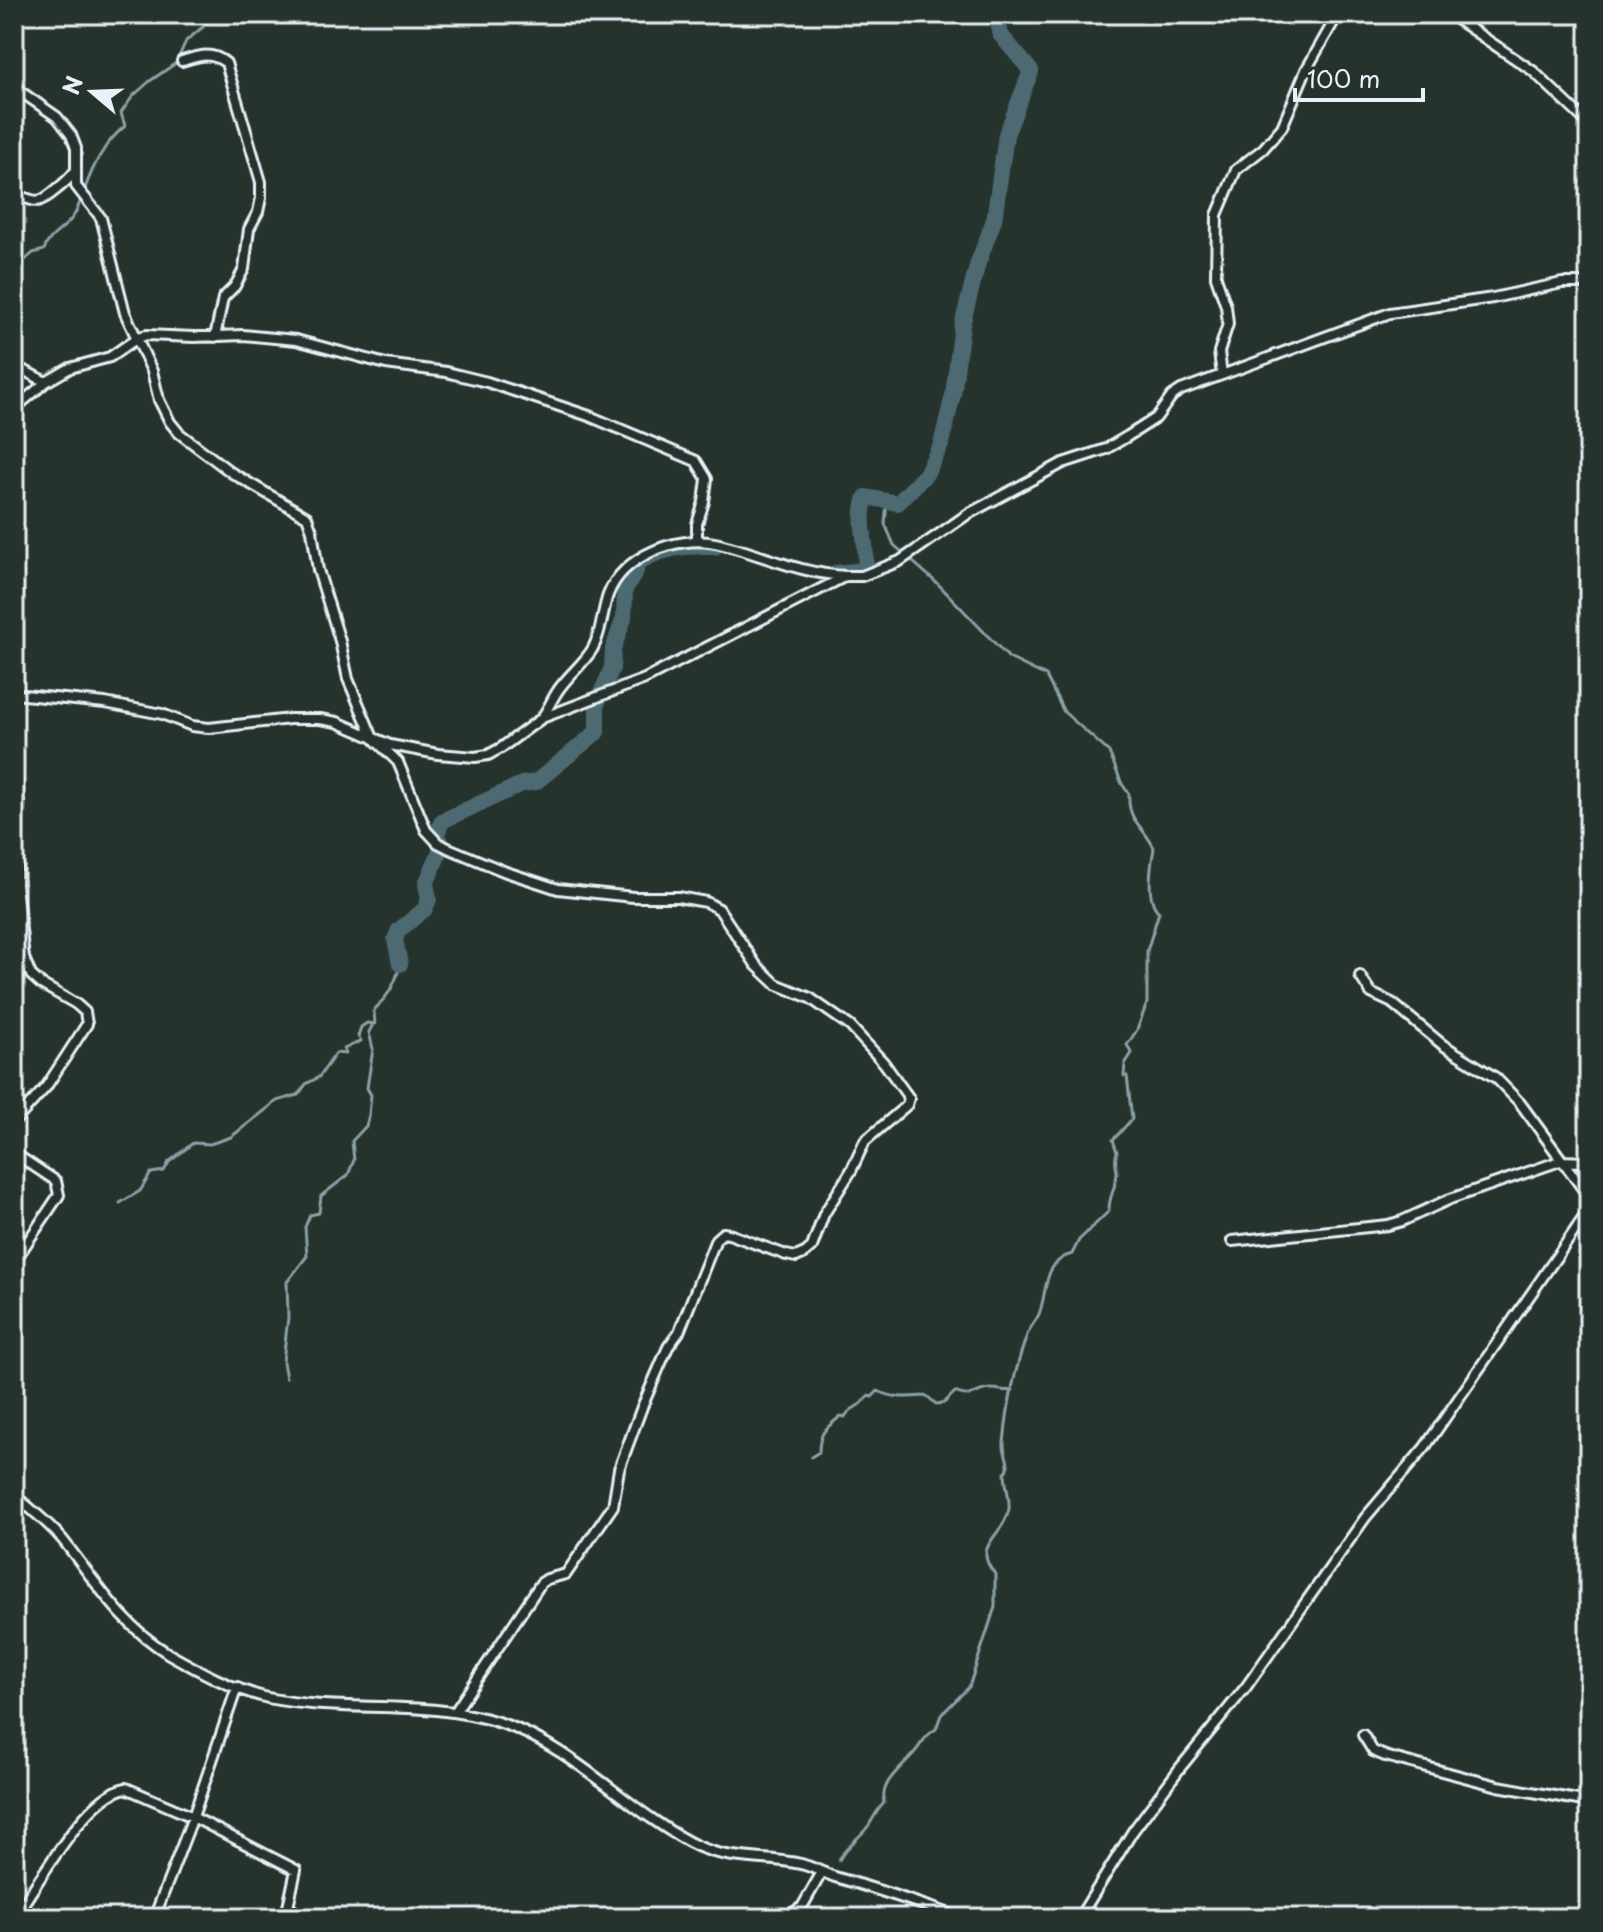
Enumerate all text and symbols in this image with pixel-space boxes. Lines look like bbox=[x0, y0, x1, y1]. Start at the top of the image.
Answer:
north arrow bbox=[52, 52, 132, 132]
scale bar bbox=[1295, 52, 1423, 102]
text: 100 m bbox=[1307, 60, 1380, 96]
text: N bbox=[53, 71, 90, 99]

